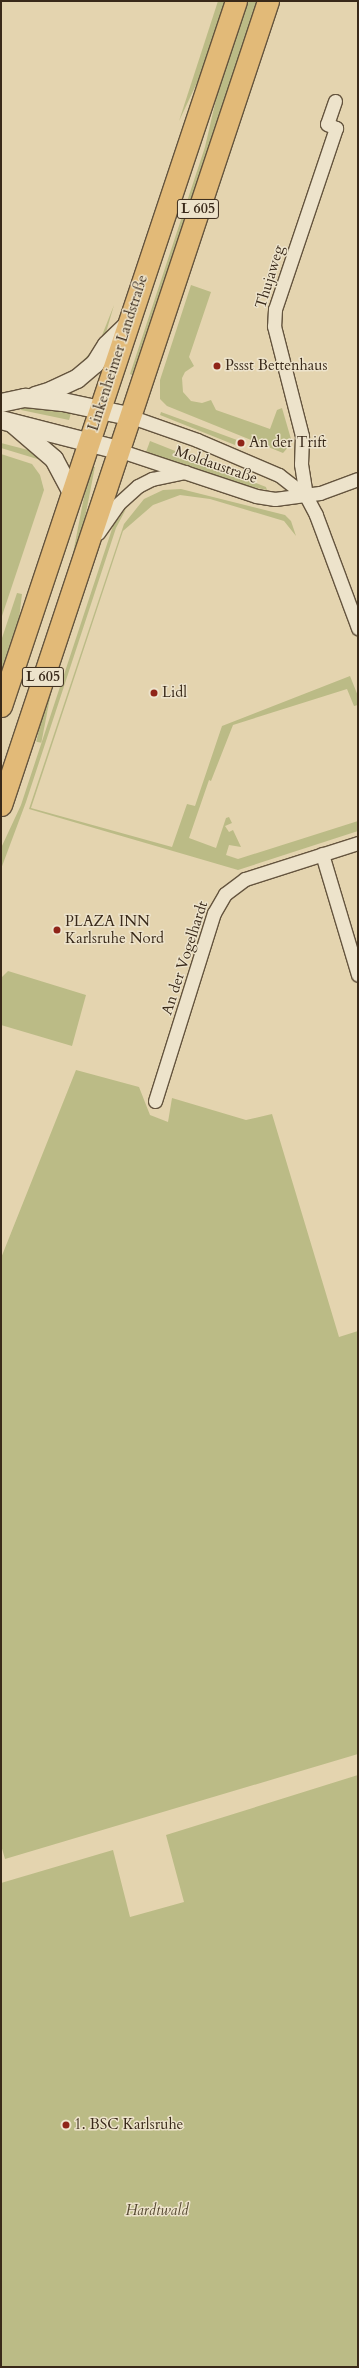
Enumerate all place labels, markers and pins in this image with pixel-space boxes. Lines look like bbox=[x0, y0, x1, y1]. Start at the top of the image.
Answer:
place label: Pssst Bettenhaus bbox=[225, 357, 327, 375]
marker: Pssst Bettenhaus bbox=[212, 361, 222, 371]
place label: An der Trift bbox=[249, 434, 327, 452]
marker: An der Trift bbox=[236, 438, 246, 448]
place label: Lidl bbox=[162, 684, 187, 702]
marker: Lidl bbox=[149, 688, 159, 698]
place label: PLAZA INN Karlsruhe Nord bbox=[65, 912, 164, 947]
marker: PLAZA INN Karlsruhe Nord bbox=[52, 925, 62, 935]
place label: 1. BSC Karlsruhe bbox=[74, 2116, 183, 2134]
marker: 1. BSC Karlsruhe bbox=[61, 2120, 71, 2130]

